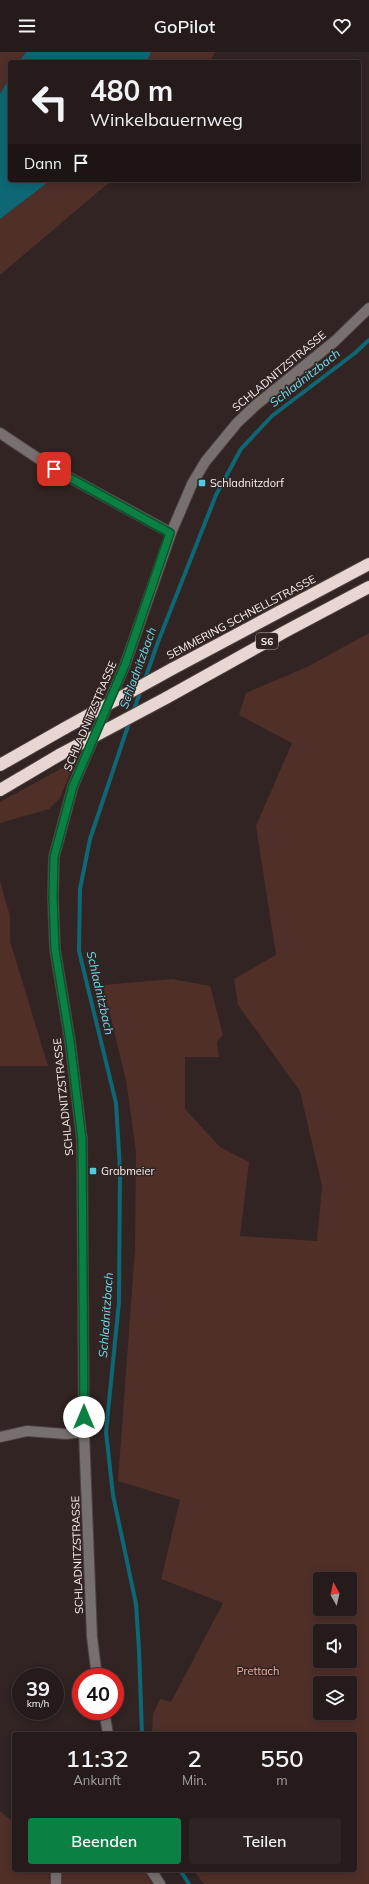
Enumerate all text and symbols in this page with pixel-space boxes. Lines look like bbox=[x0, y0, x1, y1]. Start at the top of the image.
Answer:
icon: menu bbox=[16, 15, 38, 37]
text: GoPilot bbox=[154, 15, 215, 38]
icon: heart bbox=[331, 15, 353, 37]
text: 480 m bbox=[90, 73, 173, 108]
icon: left bbox=[24, 76, 76, 128]
text: Winkelbauernweg bbox=[90, 108, 243, 131]
icon: arrive bbox=[70, 152, 92, 174]
text: Dann bbox=[24, 154, 62, 173]
street label: SCHLADNITZSTRASSE bbox=[229, 328, 329, 414]
water label: Schladnitzbach bbox=[266, 345, 343, 410]
pin bbox=[37, 452, 71, 486]
icon: arrive bbox=[43, 458, 65, 480]
place label: Schladnitzdorf bbox=[210, 476, 284, 490]
marker: Schladnitzdorf bbox=[197, 478, 207, 488]
street label: SEMMERING SCHNELLSTRASSE bbox=[164, 572, 318, 662]
water label: Schladnitzbach bbox=[116, 625, 159, 711]
road number: S6 bbox=[256, 633, 278, 649]
street label: SCHLADNITZSTRASSE bbox=[60, 659, 120, 773]
water label: Schladnitzbach bbox=[84, 950, 117, 1036]
street label: SCHLADNITZSTRASSE bbox=[50, 1038, 76, 1156]
place label: Grabmeier bbox=[101, 1164, 154, 1178]
marker: Grabmeier bbox=[88, 1166, 98, 1176]
water label: Schladnitzbach bbox=[95, 1272, 116, 1358]
position arrow bbox=[63, 1396, 105, 1438]
street label: SCHLADNITZSTRASSE bbox=[68, 1496, 86, 1614]
north arrow bbox=[313, 1572, 357, 1616]
map controls bbox=[313, 1572, 357, 1720]
button: sound bbox=[313, 1624, 357, 1668]
park label: Prettach bbox=[237, 1664, 280, 1678]
speed limit sign: 40 bbox=[72, 1668, 124, 1720]
text: 39 bbox=[26, 1676, 50, 1701]
button: layers bbox=[313, 1676, 357, 1720]
text: km/h bbox=[27, 1697, 49, 1710]
text: 11:32 bbox=[65, 1743, 129, 1773]
text: 2 bbox=[187, 1743, 202, 1773]
text: 550 bbox=[260, 1743, 304, 1773]
text: Ankunft bbox=[73, 1772, 121, 1788]
text: Min. bbox=[182, 1772, 207, 1788]
text: m bbox=[276, 1772, 288, 1788]
button: Beenden bbox=[28, 1818, 181, 1864]
button: Teilen bbox=[189, 1818, 341, 1864]

